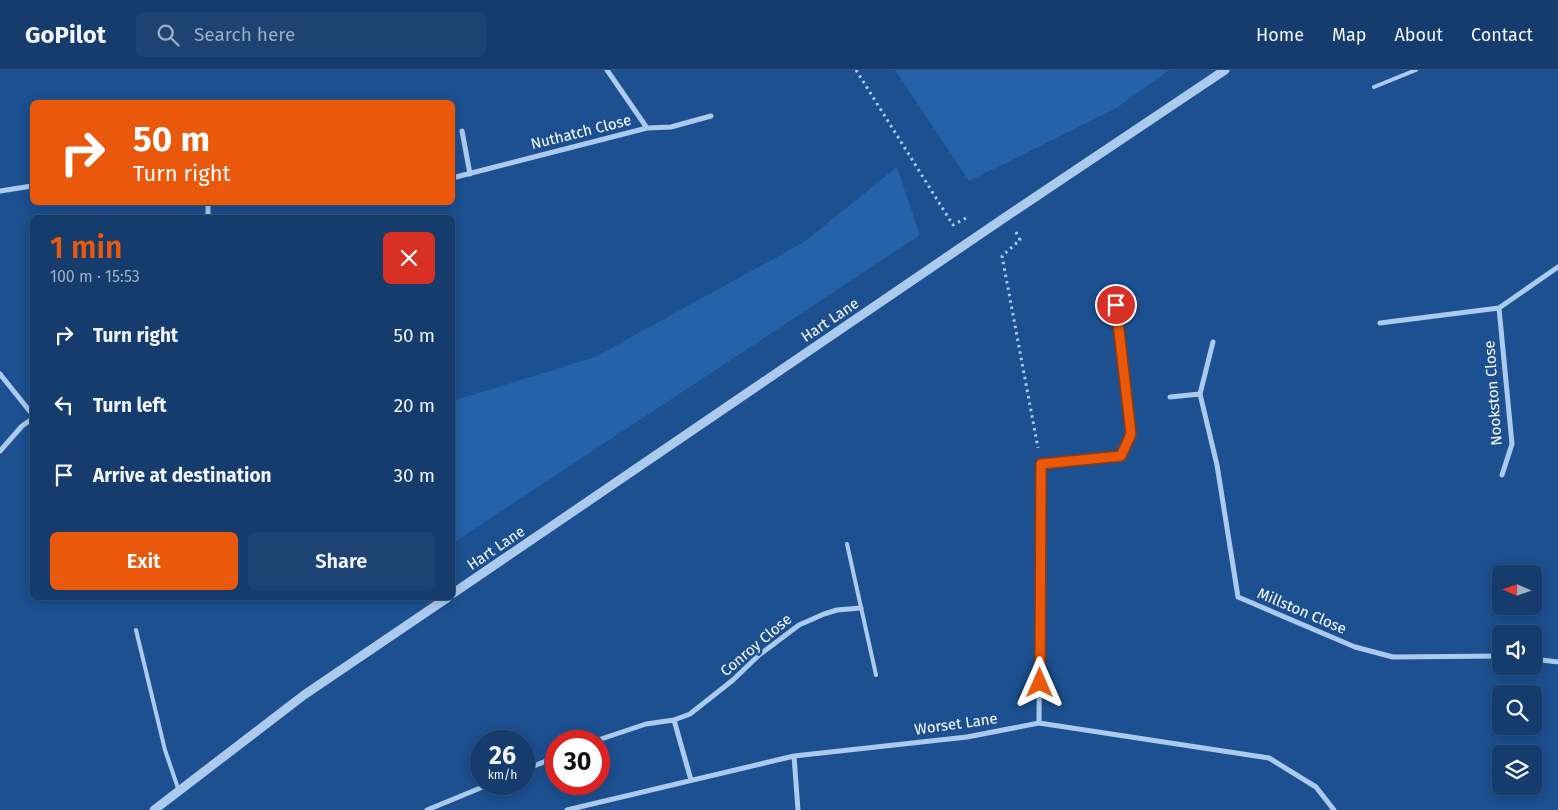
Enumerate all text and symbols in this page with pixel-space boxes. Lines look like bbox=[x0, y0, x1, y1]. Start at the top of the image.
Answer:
search box bbox=[136, 12, 486, 57]
text: GoPilot bbox=[25, 21, 106, 49]
icon: search bbox=[154, 21, 182, 49]
text: Search here bbox=[194, 23, 295, 46]
text: Home bbox=[1256, 24, 1304, 46]
text: Map bbox=[1332, 24, 1366, 46]
text: About bbox=[1394, 24, 1443, 46]
text: Contact bbox=[1471, 24, 1533, 46]
street label: Nuthatch Close bbox=[529, 111, 633, 153]
text: 50 m bbox=[133, 118, 210, 160]
icon: right bbox=[50, 120, 115, 185]
text: Turn right bbox=[133, 160, 230, 187]
text: 1 min bbox=[50, 230, 122, 266]
button: close bbox=[383, 232, 435, 284]
text: 100 m · 15:53 bbox=[50, 267, 140, 286]
pin bbox=[1095, 284, 1137, 326]
icon: arrive bbox=[1102, 291, 1130, 319]
street label: Hart Lane bbox=[798, 294, 862, 346]
icon: right bbox=[50, 321, 78, 349]
text: Turn right bbox=[93, 324, 178, 347]
text: 50 m bbox=[394, 324, 435, 347]
street label: Nookston Close bbox=[1480, 340, 1506, 446]
icon: left bbox=[50, 391, 78, 419]
text: Turn left bbox=[93, 394, 167, 417]
text: 20 m bbox=[394, 394, 435, 417]
icon: arrive bbox=[50, 461, 78, 489]
text: Arrive at destination bbox=[93, 464, 272, 487]
text: 30 m bbox=[394, 464, 435, 487]
street label: Hart Lane bbox=[464, 522, 528, 574]
button: Exit bbox=[50, 532, 238, 590]
button: Share bbox=[248, 532, 435, 590]
north arrow bbox=[1492, 565, 1542, 615]
map controls bbox=[1492, 565, 1542, 795]
street label: Millston Close bbox=[1255, 584, 1349, 638]
street label: Conroy Close bbox=[717, 610, 795, 680]
button: sound bbox=[1492, 625, 1542, 675]
position arrow bbox=[1013, 656, 1065, 708]
button: search bbox=[1492, 685, 1542, 735]
street label: Worset Lane bbox=[913, 709, 999, 739]
speed limit sign: 30 bbox=[545, 730, 610, 795]
text: 26 bbox=[489, 741, 516, 771]
button: layers bbox=[1492, 745, 1542, 795]
text: km/h bbox=[488, 768, 517, 782]

